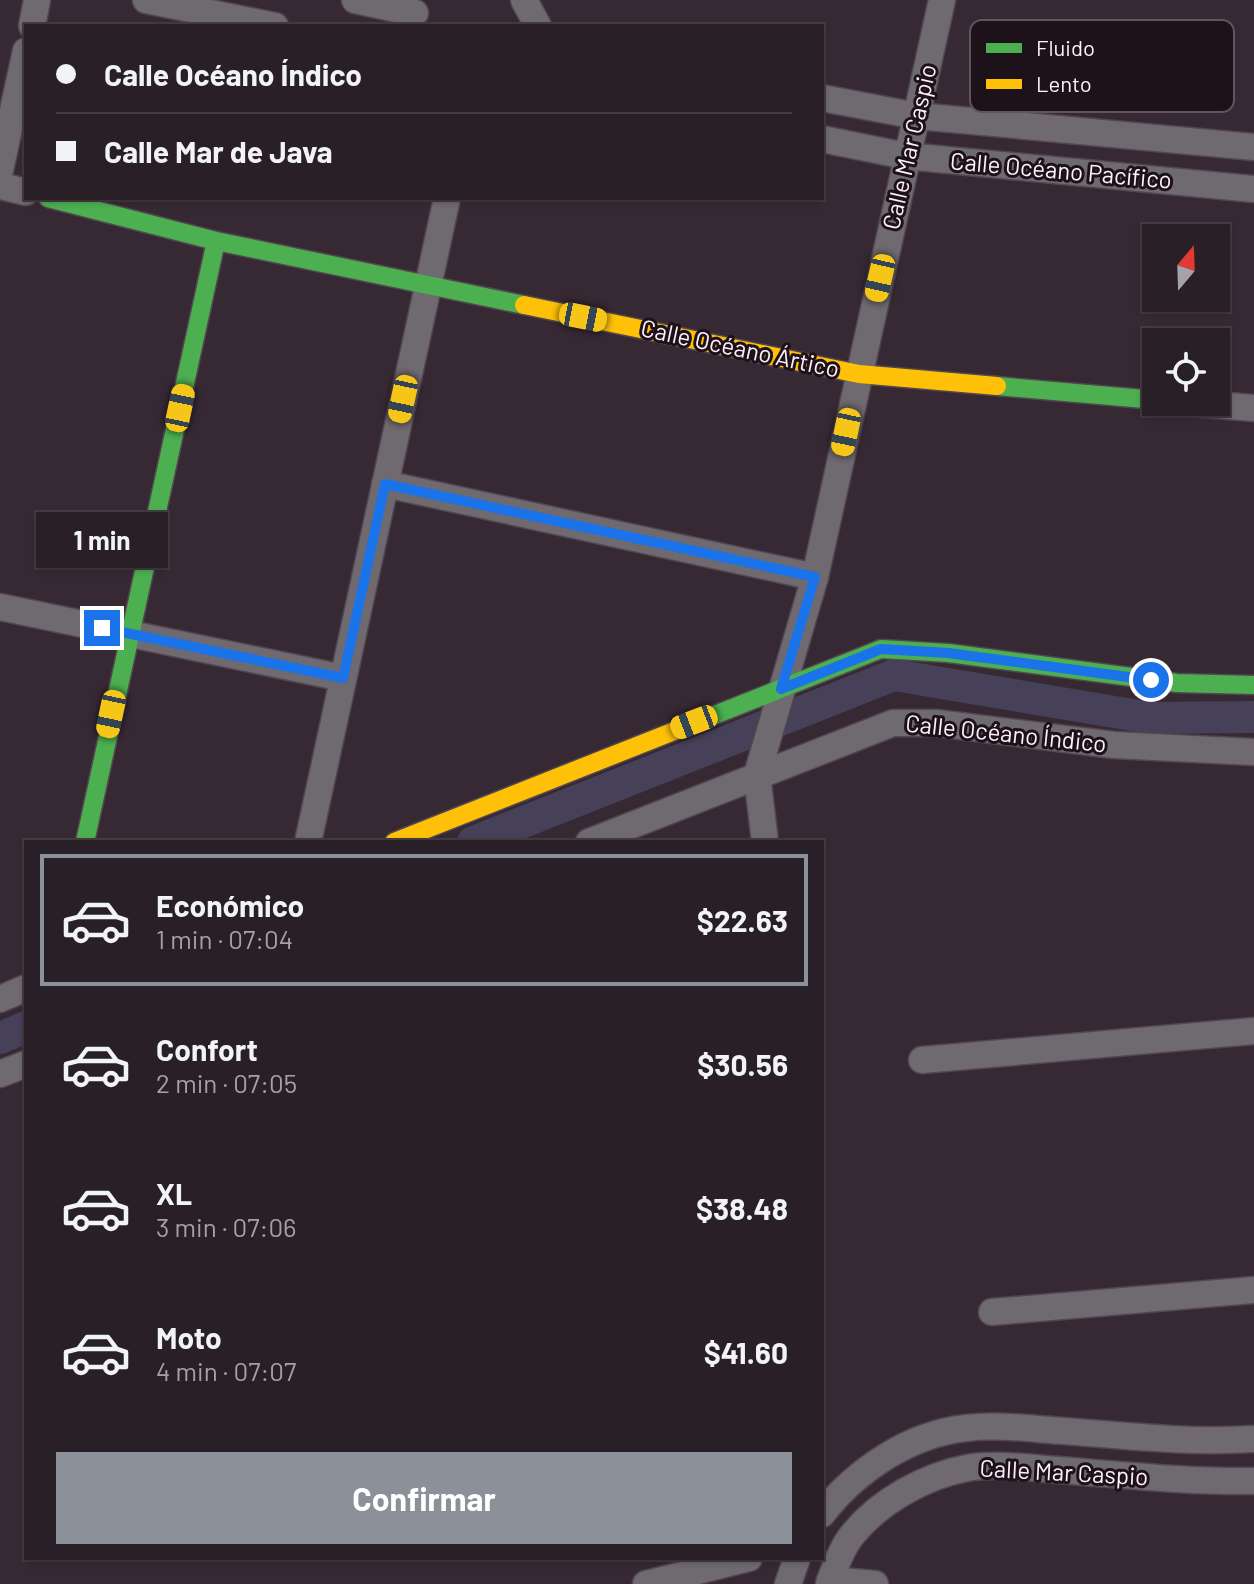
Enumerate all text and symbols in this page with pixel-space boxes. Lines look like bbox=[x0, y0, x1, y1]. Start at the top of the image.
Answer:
legend bbox=[970, 20, 1234, 112]
text: Fluido bbox=[1036, 34, 1095, 60]
text: Calle Océano Índico bbox=[104, 56, 362, 92]
street label: Calle Mar Caspio bbox=[875, 61, 942, 232]
text: Lento bbox=[1036, 70, 1092, 96]
text: Calle Mar de Java bbox=[104, 133, 333, 169]
street label: Calle Océano Pacífico bbox=[949, 145, 1173, 194]
north arrow bbox=[1142, 224, 1230, 312]
map controls bbox=[1142, 224, 1230, 416]
car bbox=[863, 252, 897, 304]
car bbox=[557, 301, 609, 333]
street label: Calle Océano Ártico bbox=[638, 312, 842, 383]
button: locate bbox=[1142, 328, 1230, 416]
car bbox=[386, 373, 420, 425]
car bbox=[163, 382, 197, 434]
car bbox=[829, 406, 863, 458]
callout: 1 min bbox=[36, 512, 168, 568]
text: 1 min bbox=[74, 524, 130, 555]
route end bbox=[84, 610, 120, 646]
route start bbox=[1133, 662, 1169, 698]
car bbox=[94, 688, 128, 740]
car bbox=[667, 702, 721, 742]
street label: Calle Océano Índico bbox=[904, 708, 1108, 757]
icon: car bbox=[60, 884, 132, 956]
text: Económico bbox=[156, 887, 304, 923]
text: $22.63 bbox=[697, 902, 788, 938]
text: 1 min · 07:04 bbox=[156, 923, 293, 954]
icon: car bbox=[60, 1028, 132, 1100]
text: Confort bbox=[156, 1031, 258, 1067]
text: $30.56 bbox=[697, 1046, 788, 1082]
text: 2 min · 07:05 bbox=[156, 1067, 297, 1098]
icon: car bbox=[60, 1172, 132, 1244]
text: XL bbox=[156, 1175, 192, 1211]
text: $38.48 bbox=[696, 1190, 788, 1226]
text: 3 min · 07:06 bbox=[156, 1211, 296, 1242]
icon: car bbox=[60, 1316, 132, 1388]
text: Moto bbox=[156, 1319, 222, 1355]
text: $41.60 bbox=[704, 1334, 788, 1370]
text: 4 min · 07:07 bbox=[156, 1355, 296, 1386]
button: Confirmar bbox=[56, 1452, 792, 1544]
street label: Calle Mar Caspio bbox=[979, 1453, 1149, 1490]

